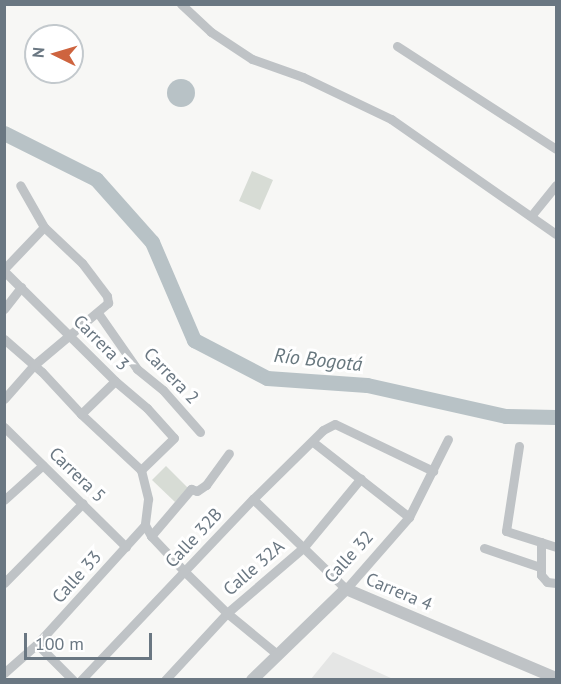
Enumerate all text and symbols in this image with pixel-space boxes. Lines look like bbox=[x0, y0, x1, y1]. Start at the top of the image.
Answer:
north arrow bbox=[24, 24, 84, 84]
text: N bbox=[28, 47, 48, 59]
street label: Carrera 3 bbox=[69, 311, 133, 375]
street label: Carrera 2 bbox=[139, 343, 203, 409]
water label: Río Bogotá bbox=[273, 343, 363, 377]
street label: Carrera 5 bbox=[44, 443, 110, 507]
street label: Calle 32B bbox=[161, 504, 227, 572]
street label: Calle 32 bbox=[320, 526, 378, 588]
street label: Calle 32A bbox=[219, 536, 289, 600]
street label: Calle 33 bbox=[48, 546, 106, 608]
street label: Carrera 4 bbox=[363, 568, 435, 616]
scale bar bbox=[27, 621, 154, 659]
text: 100 m bbox=[35, 632, 84, 655]

